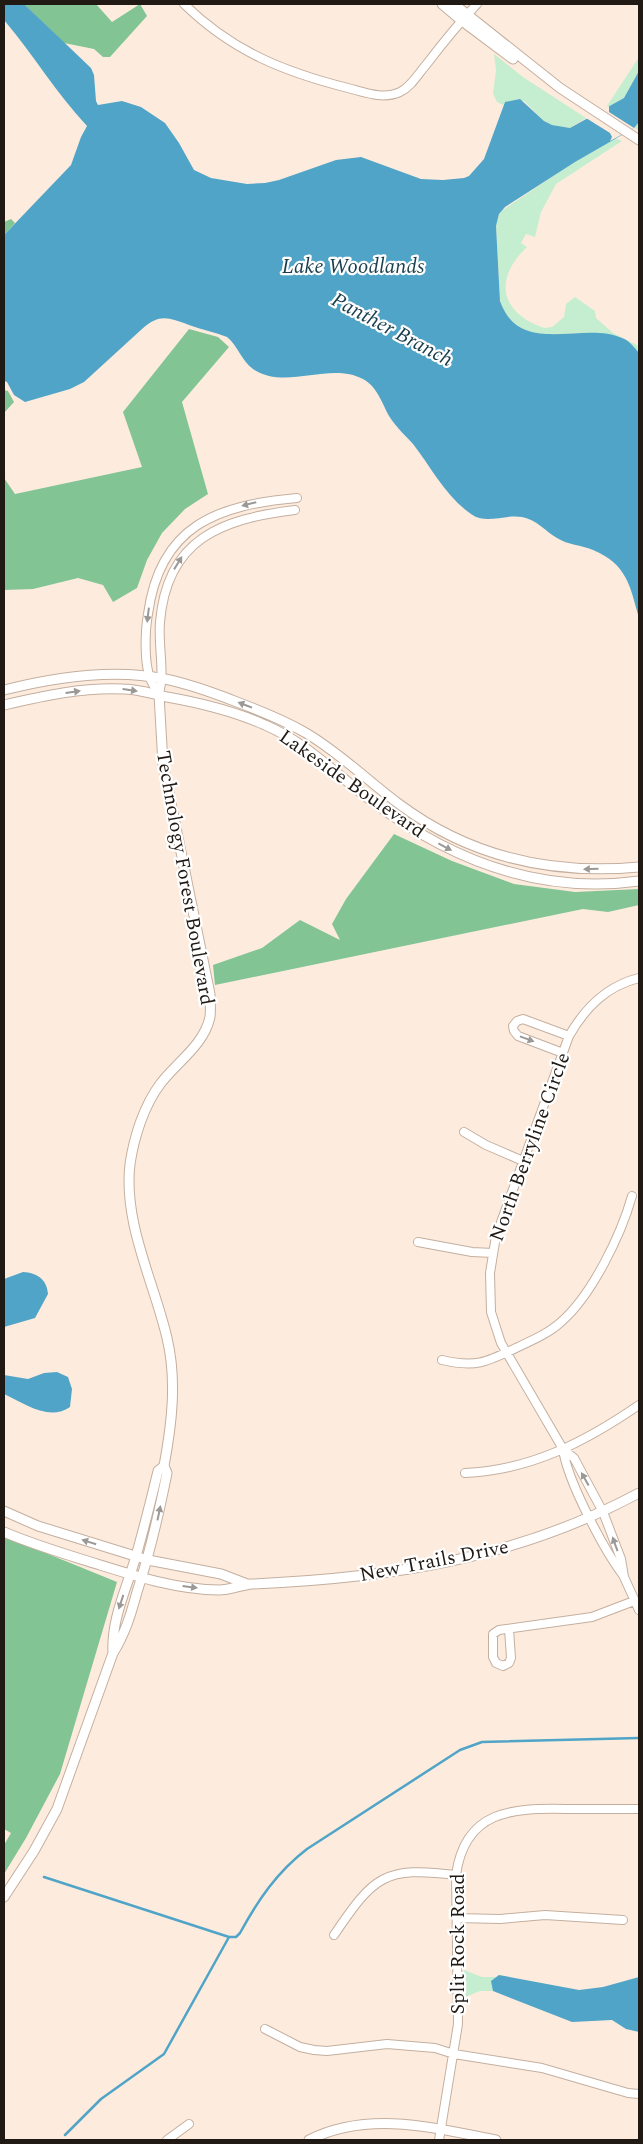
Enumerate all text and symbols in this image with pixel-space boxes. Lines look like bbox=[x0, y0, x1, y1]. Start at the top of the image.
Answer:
water label: Lake Woodlands bbox=[282, 251, 425, 283]
water label: Panther Branch bbox=[325, 284, 459, 376]
one-way arrow bbox=[242, 500, 257, 508]
one-way arrow bbox=[174, 556, 183, 569]
one-way arrow bbox=[144, 607, 152, 623]
one-way arrow bbox=[123, 686, 139, 694]
one-way arrow bbox=[65, 687, 81, 695]
one-way arrow bbox=[237, 701, 252, 709]
street label: Lakeside Boulevard bbox=[273, 722, 431, 846]
street label: Technology Forest Boulevard bbox=[148, 748, 222, 1008]
one-way arrow bbox=[438, 843, 452, 851]
one-way arrow bbox=[582, 865, 598, 873]
one-way arrow bbox=[519, 1036, 534, 1043]
street label: North Berryline Circle bbox=[482, 1048, 578, 1246]
one-way arrow bbox=[581, 1471, 589, 1486]
one-way arrow bbox=[155, 1505, 163, 1520]
street label: New Trails Drive bbox=[357, 1532, 511, 1590]
one-way arrow bbox=[611, 1536, 619, 1551]
one-way arrow bbox=[82, 1537, 97, 1545]
one-way arrow bbox=[182, 1583, 198, 1591]
one-way arrow bbox=[116, 1595, 124, 1610]
street label: Split Rock Road bbox=[443, 1873, 473, 2015]

